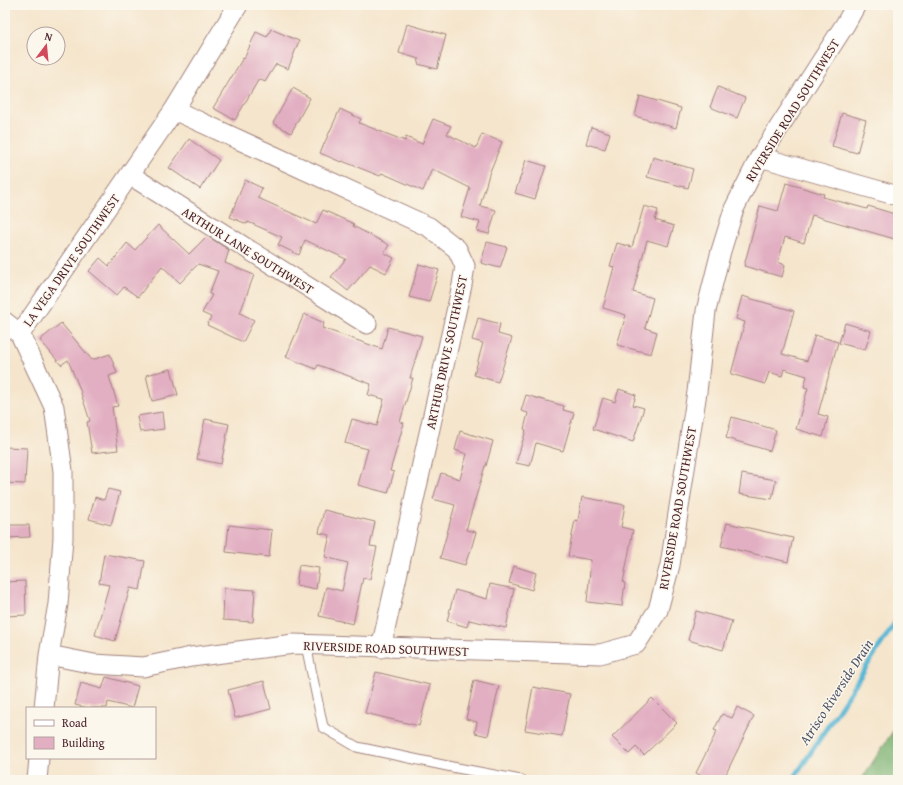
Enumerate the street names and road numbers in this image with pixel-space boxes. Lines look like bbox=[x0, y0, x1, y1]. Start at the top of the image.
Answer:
street label: RIVERSIDE ROAD SOUTHWEST bbox=[741, 35, 845, 185]
street label: LA VEGA DRIVE SOUTHWEST bbox=[18, 190, 125, 330]
street label: ARTHUR LANE SOUTHWEST bbox=[178, 202, 318, 299]
street label: ARTHUR DRIVE SOUTHWEST bbox=[421, 273, 472, 431]
street label: RIVERSIDE ROAD SOUTHWEST bbox=[654, 424, 701, 591]
street label: RIVERSIDE ROAD SOUTHWEST bbox=[303, 636, 470, 661]

